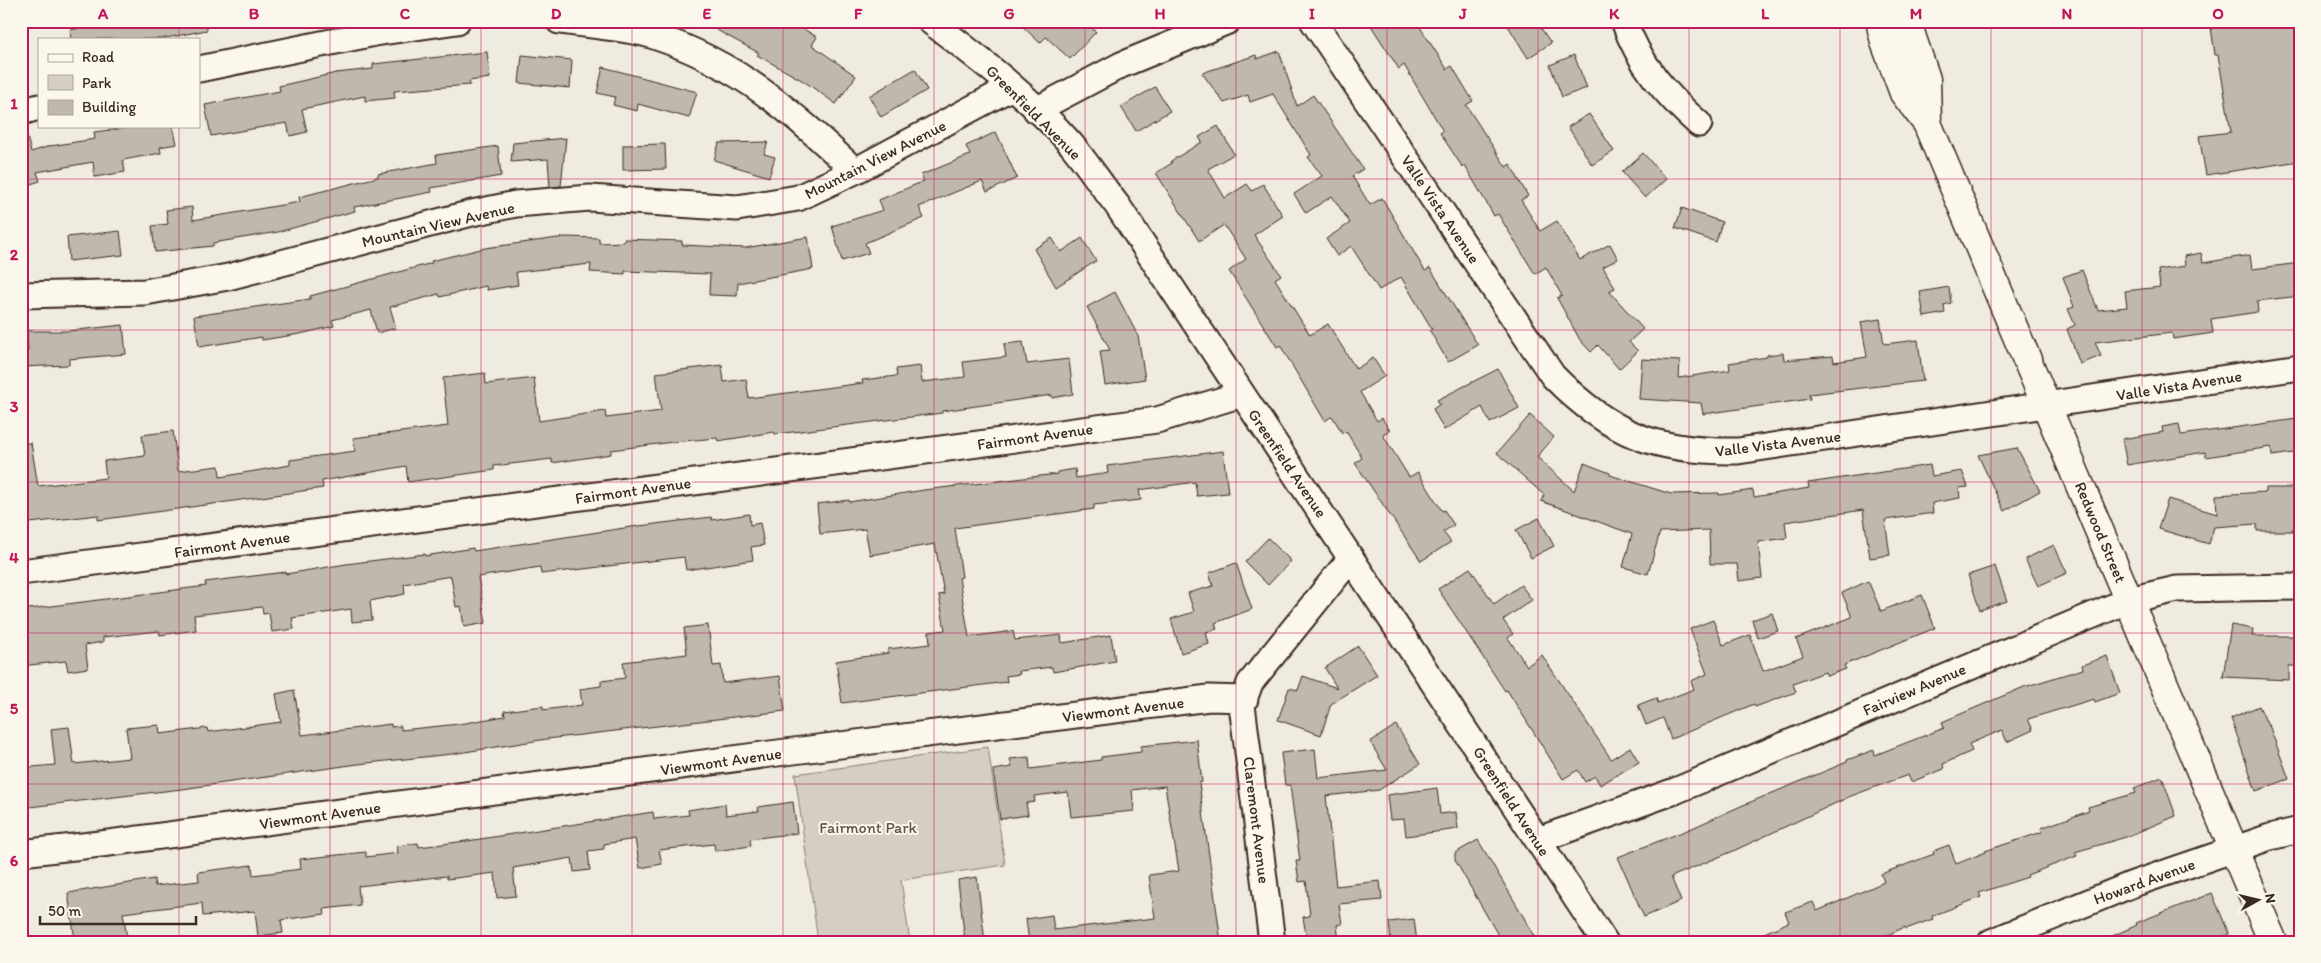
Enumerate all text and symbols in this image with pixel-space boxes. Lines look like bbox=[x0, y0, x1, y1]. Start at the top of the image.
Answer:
text: A bbox=[97, 4, 109, 23]
text: B bbox=[249, 4, 260, 23]
text: C bbox=[400, 4, 411, 23]
text: D bbox=[551, 4, 562, 23]
text: E bbox=[703, 4, 712, 23]
text: F bbox=[854, 4, 863, 23]
text: G bbox=[1003, 4, 1015, 23]
text: H bbox=[1154, 4, 1166, 23]
text: I bbox=[1309, 4, 1315, 23]
text: J bbox=[1458, 4, 1467, 23]
text: K bbox=[1609, 4, 1620, 23]
text: L bbox=[1761, 4, 1770, 23]
text: M bbox=[1910, 4, 1922, 23]
text: N bbox=[2062, 4, 2072, 23]
text: O bbox=[2212, 4, 2224, 23]
legend bbox=[38, 38, 200, 128]
text: Road bbox=[82, 48, 115, 66]
street label: Greenfield Avenue bbox=[982, 61, 1085, 164]
text: Park bbox=[82, 74, 112, 92]
text: 1 bbox=[10, 94, 18, 113]
text: Building bbox=[82, 98, 136, 116]
street label: Mountain View Avenue bbox=[801, 115, 949, 203]
street label: Valle Vista Avenue bbox=[1397, 151, 1484, 267]
street label: Mountain View Avenue bbox=[360, 198, 517, 251]
text: 2 bbox=[10, 245, 19, 264]
street label: Valle Vista Avenue bbox=[2115, 366, 2243, 405]
text: 3 bbox=[10, 397, 19, 416]
street label: Greenfield Avenue bbox=[1244, 405, 1331, 521]
street label: Fairmont Avenue bbox=[976, 419, 1095, 454]
street label: Valle Vista Avenue bbox=[1714, 426, 1842, 461]
street label: Fairmont Avenue bbox=[574, 473, 693, 508]
street label: Redwood Street bbox=[2071, 479, 2130, 586]
street label: Fairmont Avenue bbox=[173, 527, 292, 562]
text: 4 bbox=[9, 548, 19, 567]
street label: Fairview Avenue bbox=[1860, 659, 1969, 720]
street label: Viewmont Avenue bbox=[1061, 693, 1185, 726]
text: 5 bbox=[10, 699, 19, 718]
street label: Greenfield Avenue bbox=[1469, 743, 1554, 860]
street label: Viewmont Avenue bbox=[659, 744, 783, 779]
street label: Claremont Avenue bbox=[1239, 755, 1274, 885]
street label: Viewmont Avenue bbox=[258, 798, 382, 833]
park label: Fairmont Park bbox=[819, 818, 917, 837]
text: 6 bbox=[10, 851, 19, 870]
street label: Howard Avenue bbox=[2091, 854, 2197, 909]
north arrow bbox=[2234, 876, 2284, 926]
text: N bbox=[2261, 892, 2279, 904]
scale bar bbox=[40, 893, 196, 925]
text: 50 m bbox=[48, 902, 81, 920]

